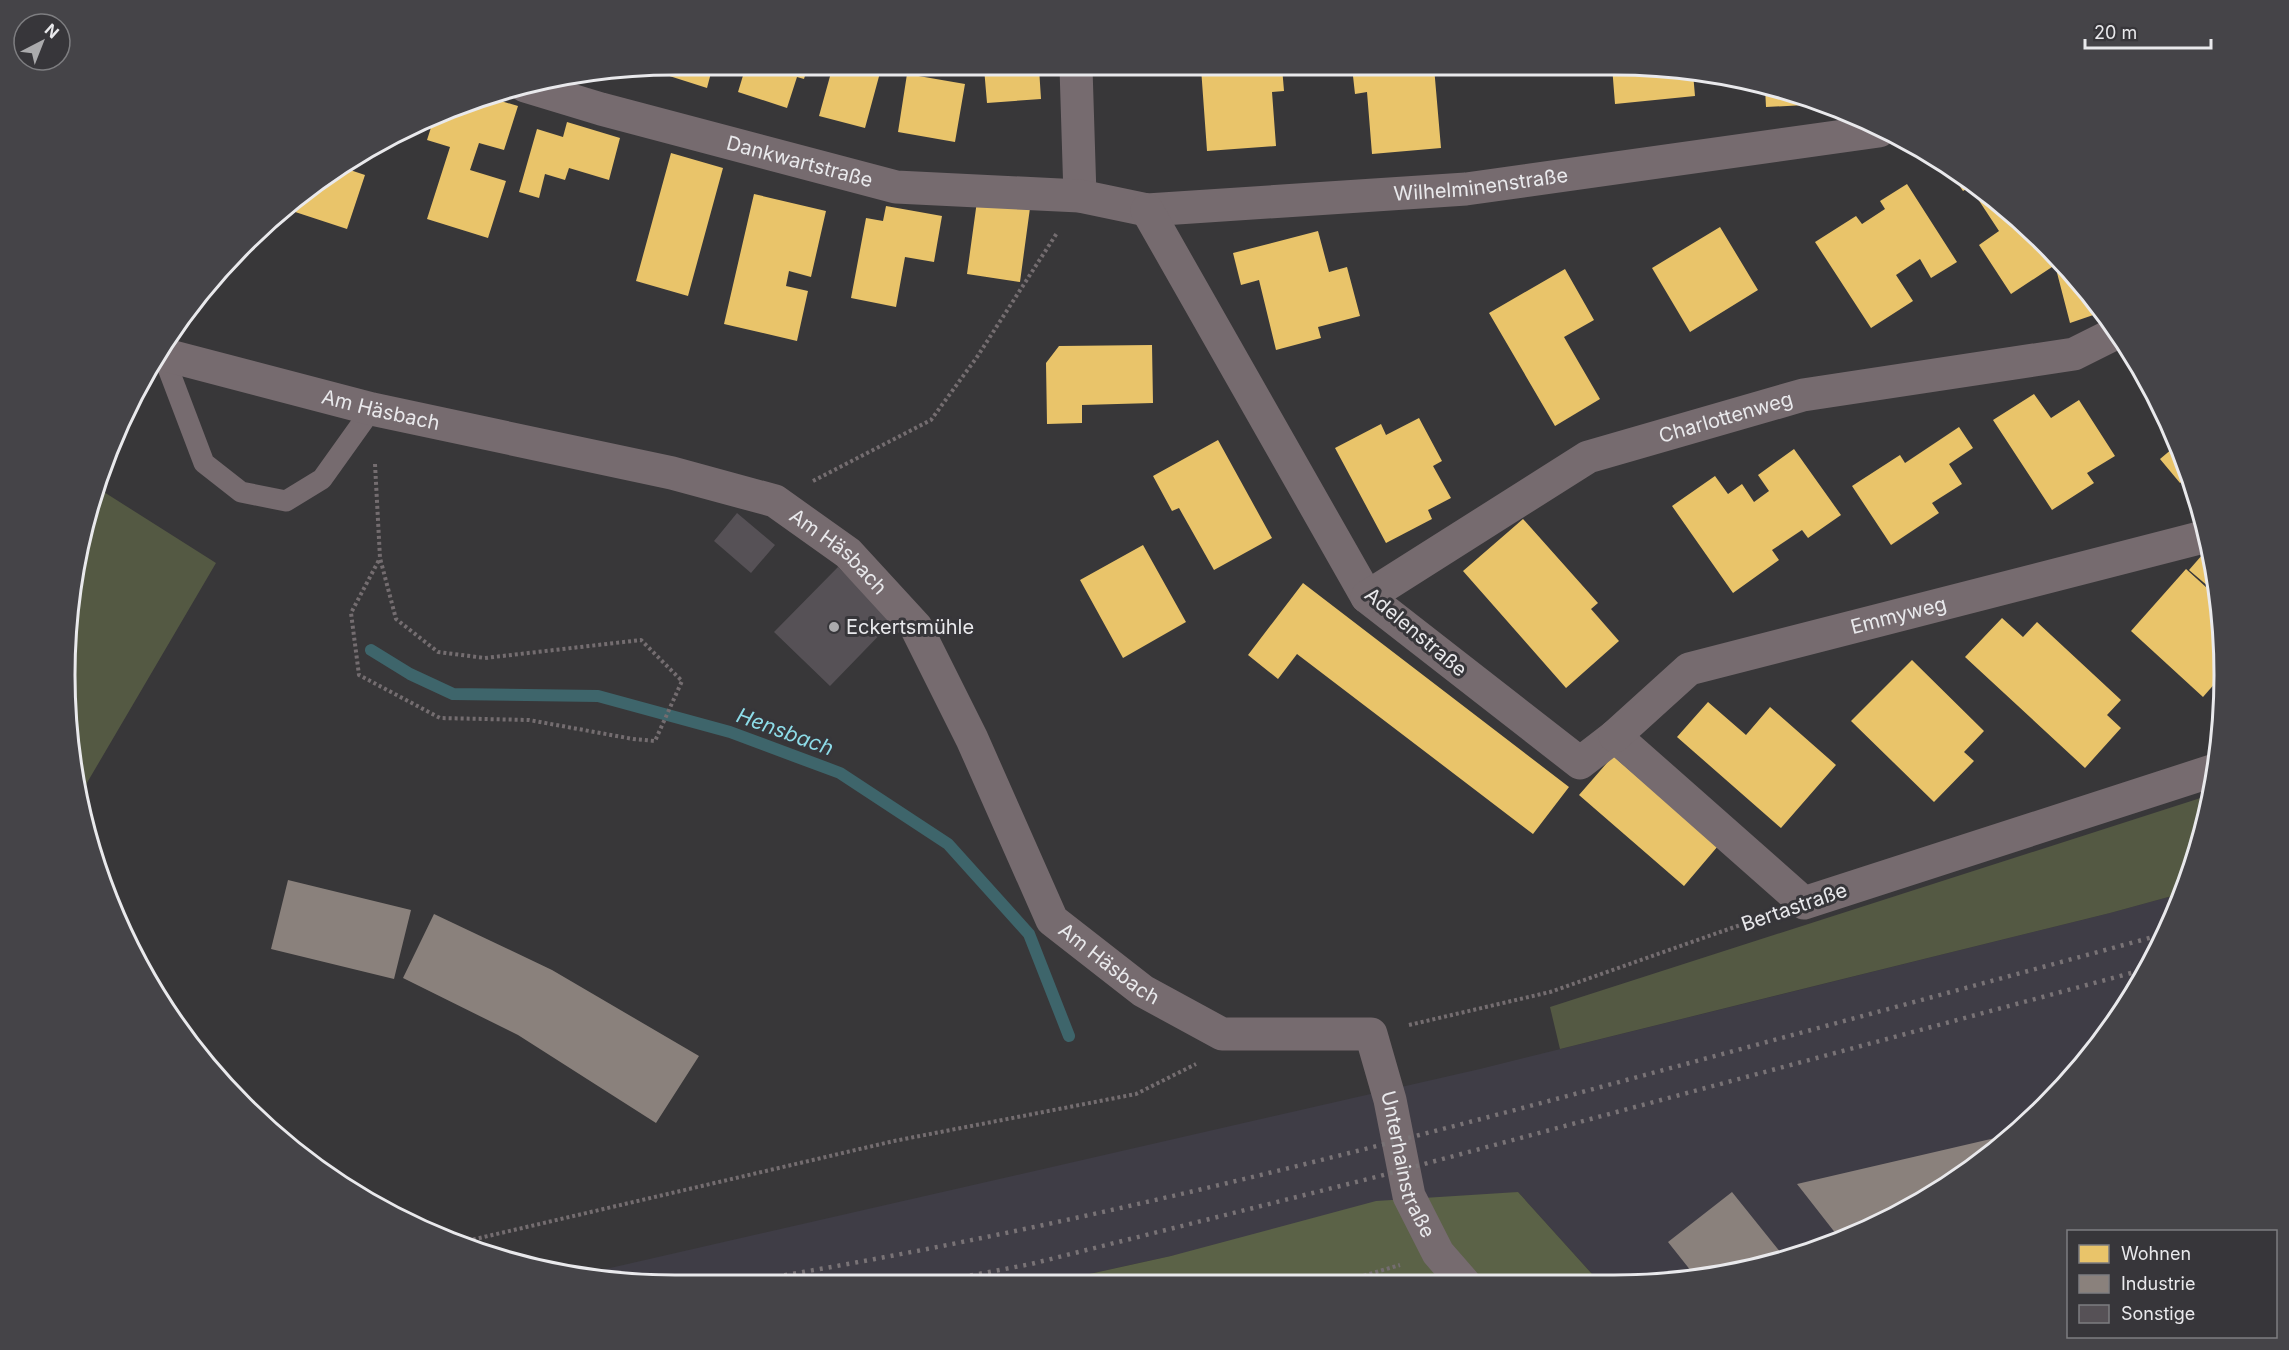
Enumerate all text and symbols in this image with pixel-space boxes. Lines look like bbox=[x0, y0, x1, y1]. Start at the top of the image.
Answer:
north arrow bbox=[12, 12, 72, 72]
scale bar bbox=[2085, 12, 2211, 50]
text: N bbox=[41, 19, 63, 42]
text: 20 m bbox=[2094, 22, 2137, 43]
street label: Dankwartstraße bbox=[724, 131, 875, 192]
street label: Wilhelminenstraße bbox=[1393, 163, 1569, 206]
street label: Am Häsbach bbox=[319, 384, 442, 435]
street label: Charlottenweg bbox=[1656, 387, 1796, 448]
street label: Am Häsbach bbox=[785, 503, 892, 599]
street label: Adelenstraße bbox=[1360, 582, 1472, 682]
street label: Emmyweg bbox=[1848, 591, 1949, 639]
place label: Eckertsmühle bbox=[846, 615, 974, 639]
marker: Eckertsmühle bbox=[827, 620, 841, 634]
water label: Hensbach bbox=[733, 702, 837, 761]
street label: Bertastraße bbox=[1738, 878, 1850, 936]
street label: Am Häsbach bbox=[1054, 918, 1164, 1010]
street label: Unterhainstraße bbox=[1376, 1088, 1440, 1242]
legend bbox=[2067, 1230, 2277, 1338]
text: Wohnen bbox=[2121, 1243, 2191, 1264]
text: Industrie bbox=[2121, 1273, 2195, 1294]
text: Sonstige bbox=[2121, 1303, 2195, 1324]

